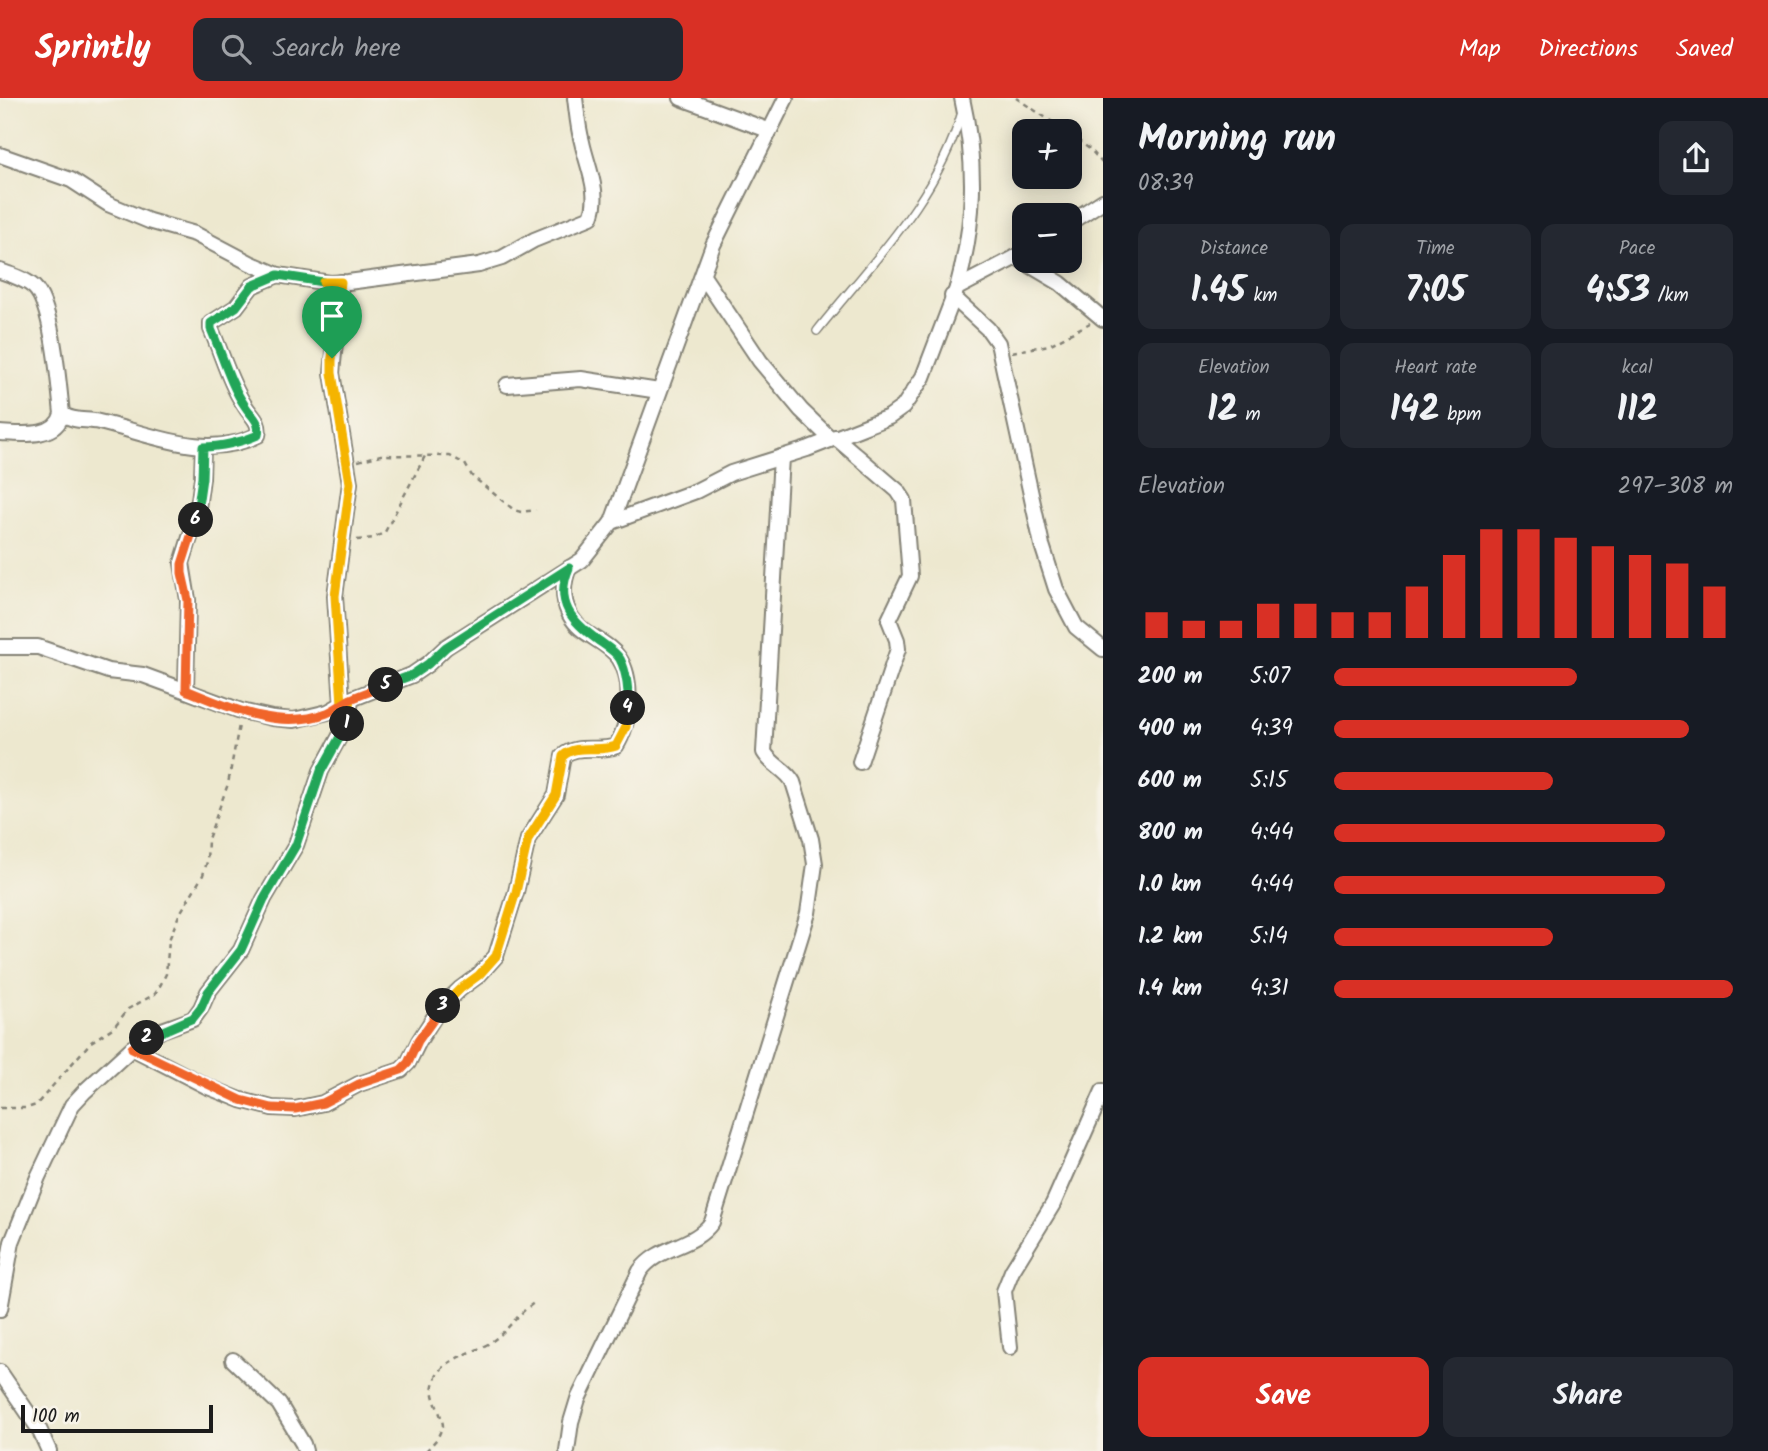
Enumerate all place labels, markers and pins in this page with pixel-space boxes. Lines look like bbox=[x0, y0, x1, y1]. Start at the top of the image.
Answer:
pin bbox=[302, 286, 362, 358]
pin: 6 bbox=[178, 502, 214, 538]
pin: 5 bbox=[368, 668, 404, 702]
pin: 4 bbox=[610, 690, 646, 726]
pin: 1 bbox=[330, 706, 364, 742]
pin: 3 bbox=[426, 988, 460, 1024]
pin: 2 bbox=[130, 1020, 164, 1056]

